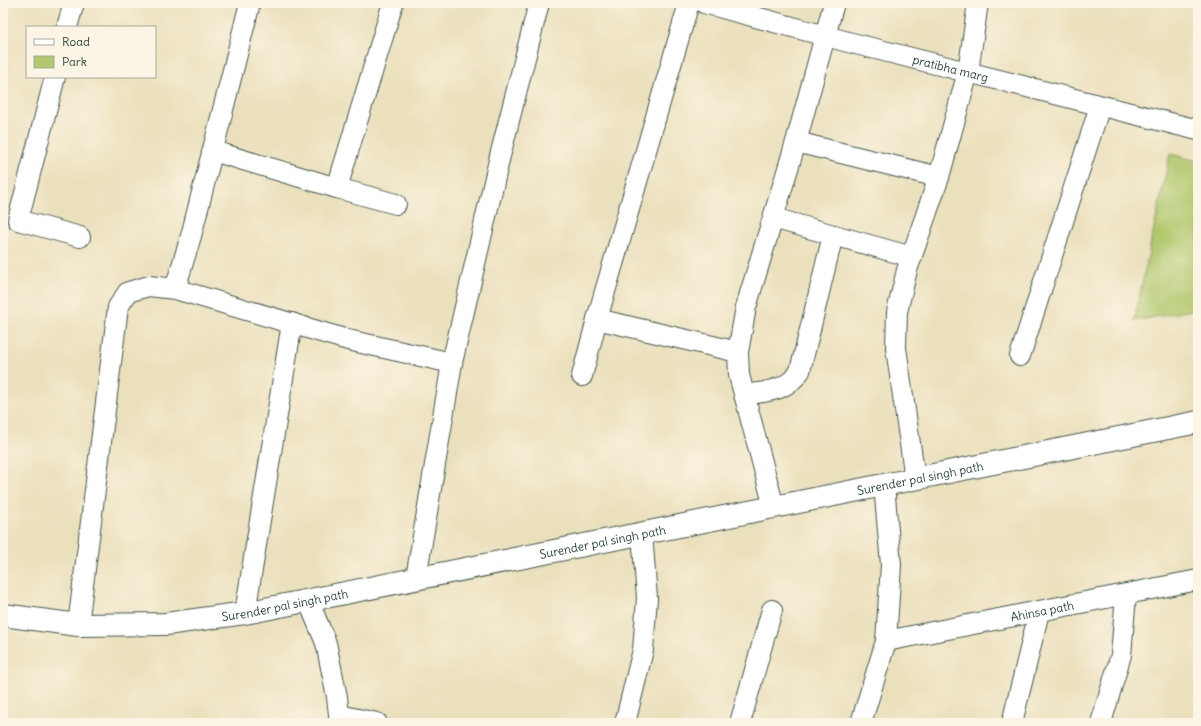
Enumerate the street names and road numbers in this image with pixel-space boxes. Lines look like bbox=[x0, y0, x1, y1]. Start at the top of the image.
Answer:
street label: pratibha marg bbox=[911, 51, 990, 85]
street label: Surender pal singh path bbox=[856, 458, 985, 498]
street label: Surender pal singh path bbox=[538, 521, 667, 561]
street label: Surender pal singh path bbox=[221, 585, 349, 624]
street label: Ahinsa path bbox=[1009, 597, 1075, 624]

